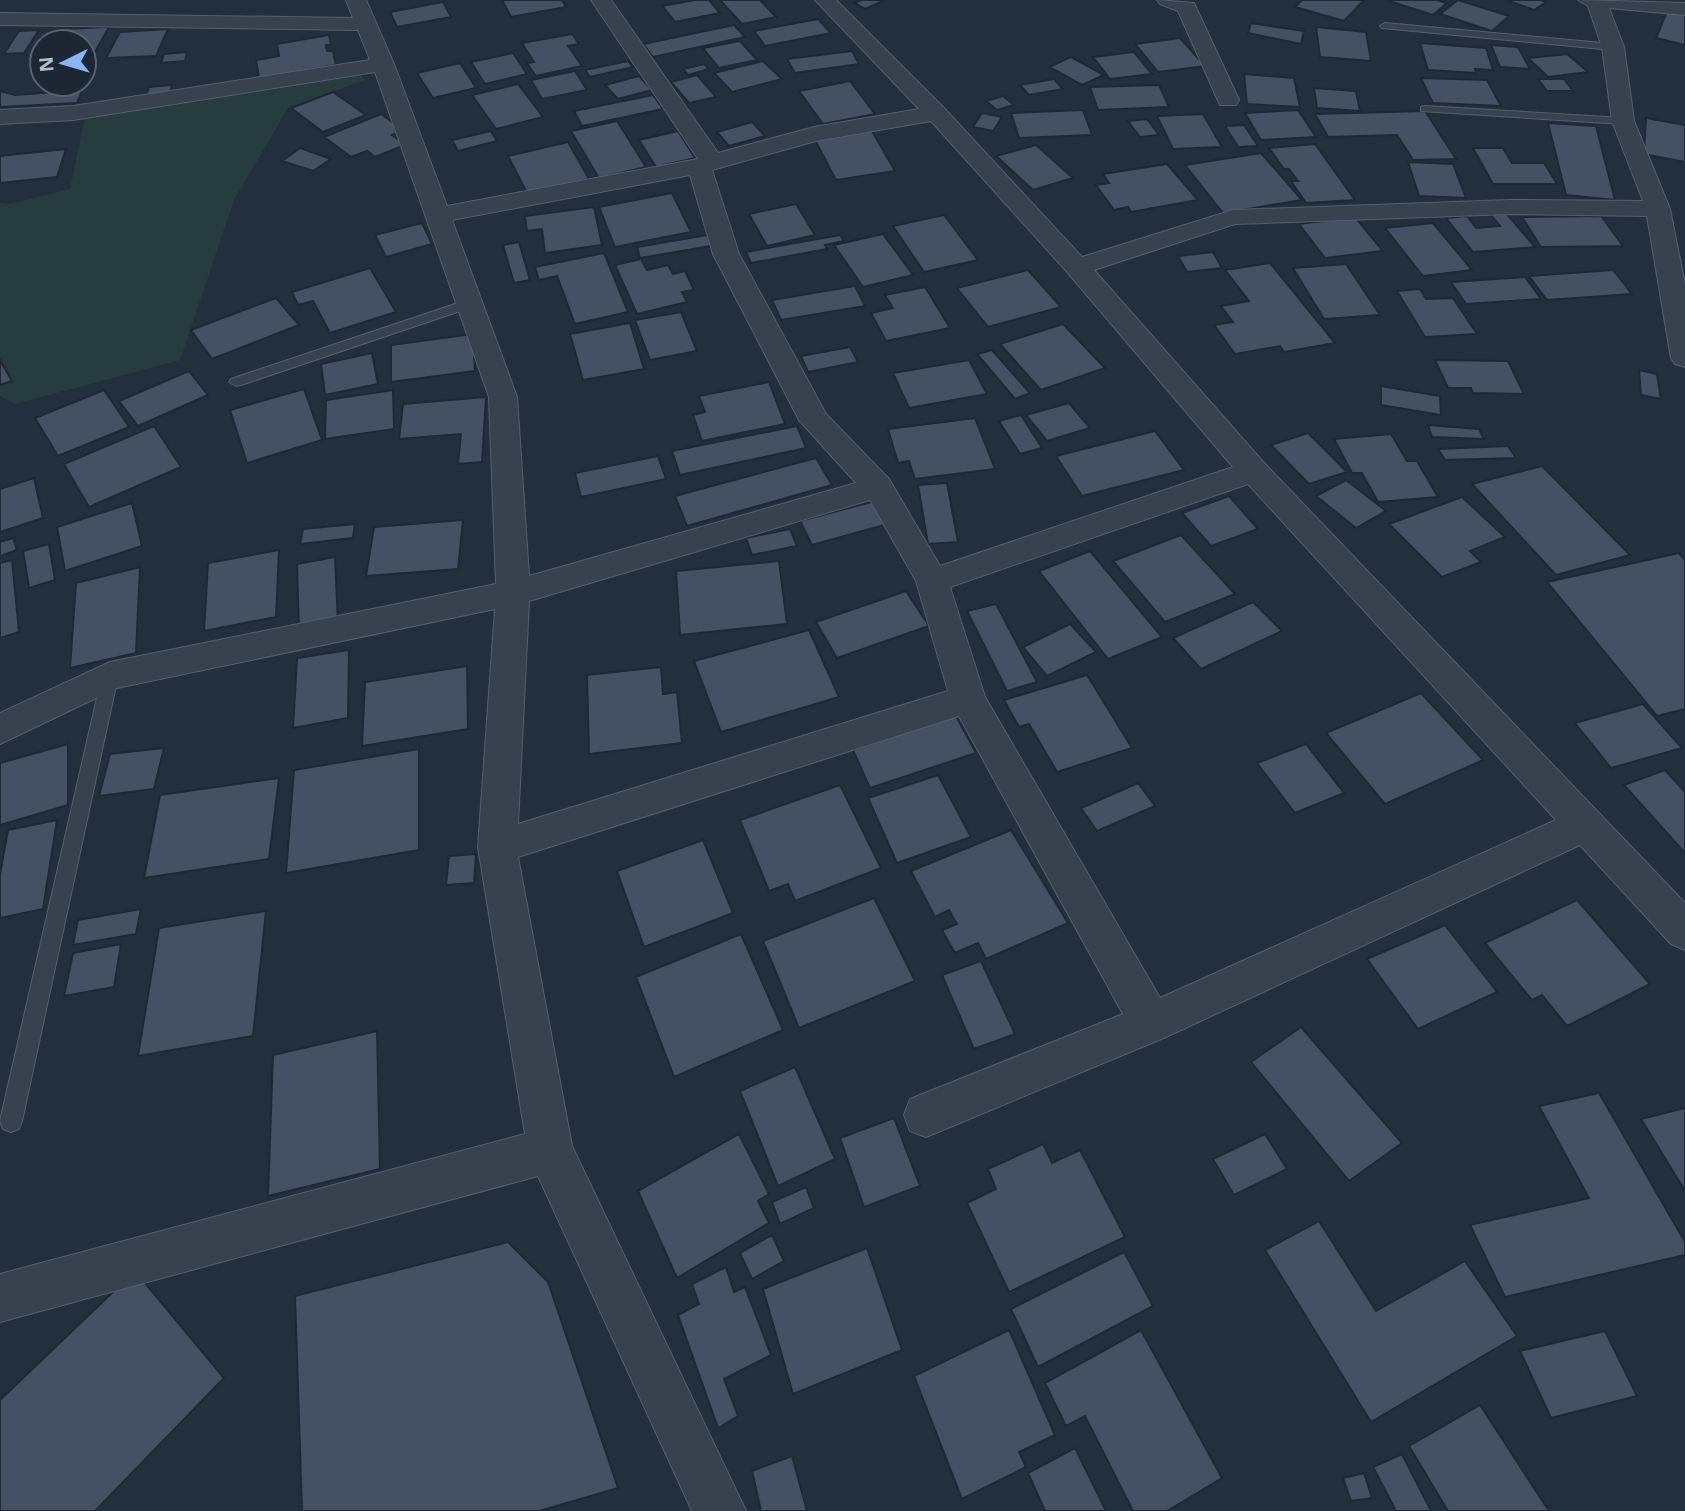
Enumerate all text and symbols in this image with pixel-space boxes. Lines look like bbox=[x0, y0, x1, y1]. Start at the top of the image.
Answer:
north arrow bbox=[28, 28, 98, 98]
text: N bbox=[32, 56, 60, 73]

